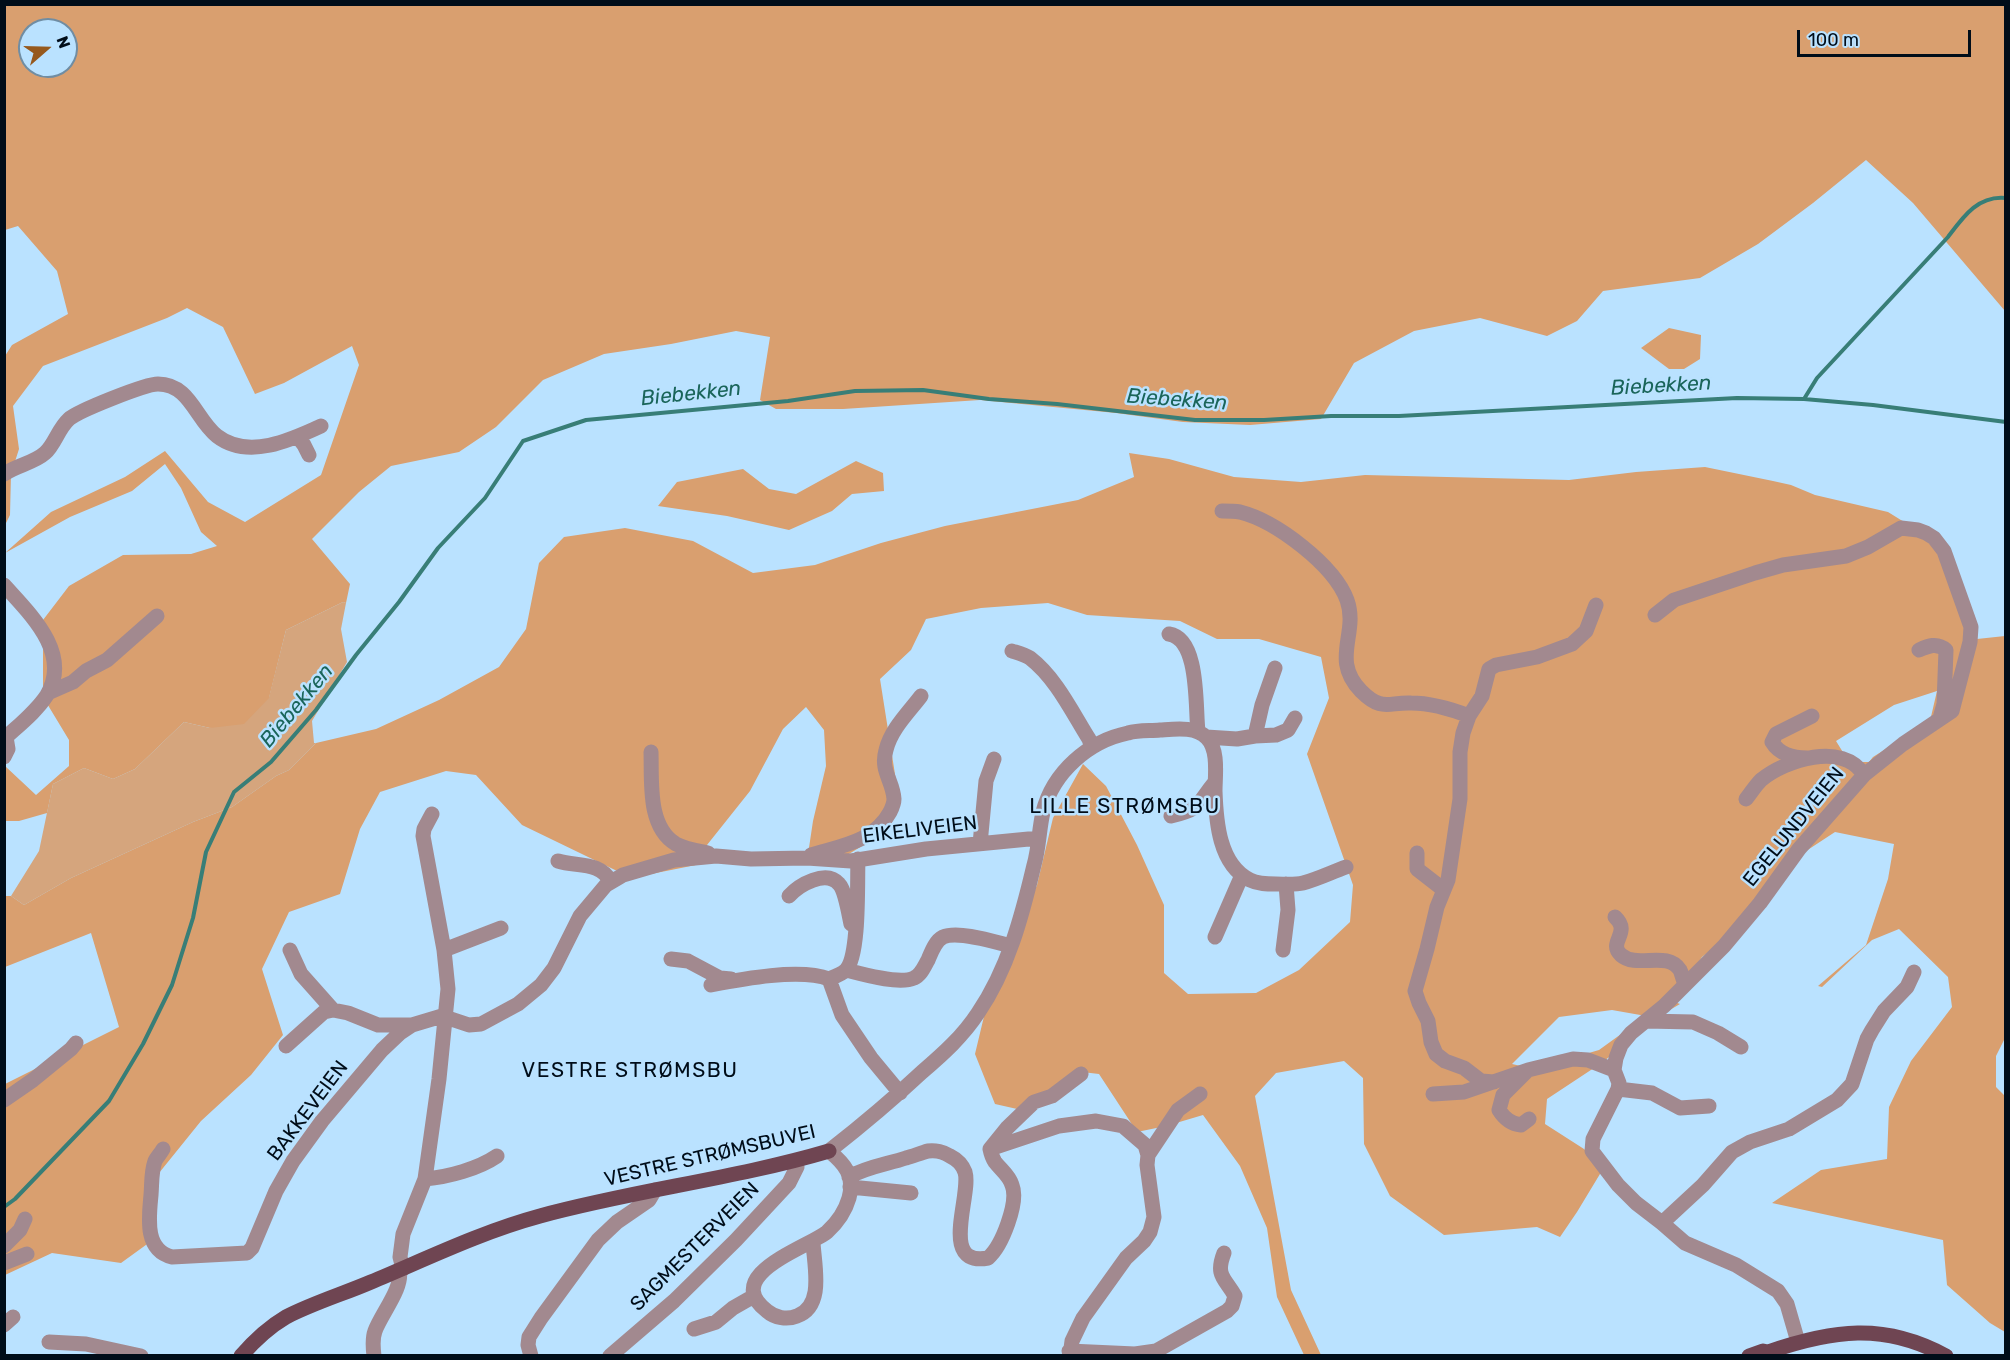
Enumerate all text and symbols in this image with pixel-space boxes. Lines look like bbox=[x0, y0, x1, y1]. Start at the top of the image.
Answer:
north arrow bbox=[18, 18, 78, 78]
scale bar bbox=[1800, 18, 1974, 56]
text: 100 m bbox=[1808, 29, 1859, 51]
text: N bbox=[53, 34, 74, 51]
water label: Biebekken bbox=[1610, 371, 1712, 401]
water label: Biebekken bbox=[640, 376, 742, 412]
water label: Biebekken bbox=[1126, 384, 1228, 416]
water label: Biebekken bbox=[255, 659, 339, 753]
street label: EGELUNDVEIEN bbox=[1739, 762, 1849, 892]
district label: LILLE STRØMSBU bbox=[1029, 794, 1221, 820]
street label: EIKELIVEIEN bbox=[861, 811, 979, 849]
street label: BAKKEVEIEN bbox=[263, 1056, 353, 1166]
district label: VESTRE STRØMSBU bbox=[521, 1058, 739, 1084]
street label: VESTRE STRØMSBUVEI bbox=[602, 1120, 818, 1192]
street label: SAGMESTERVEIEN bbox=[626, 1178, 764, 1316]

